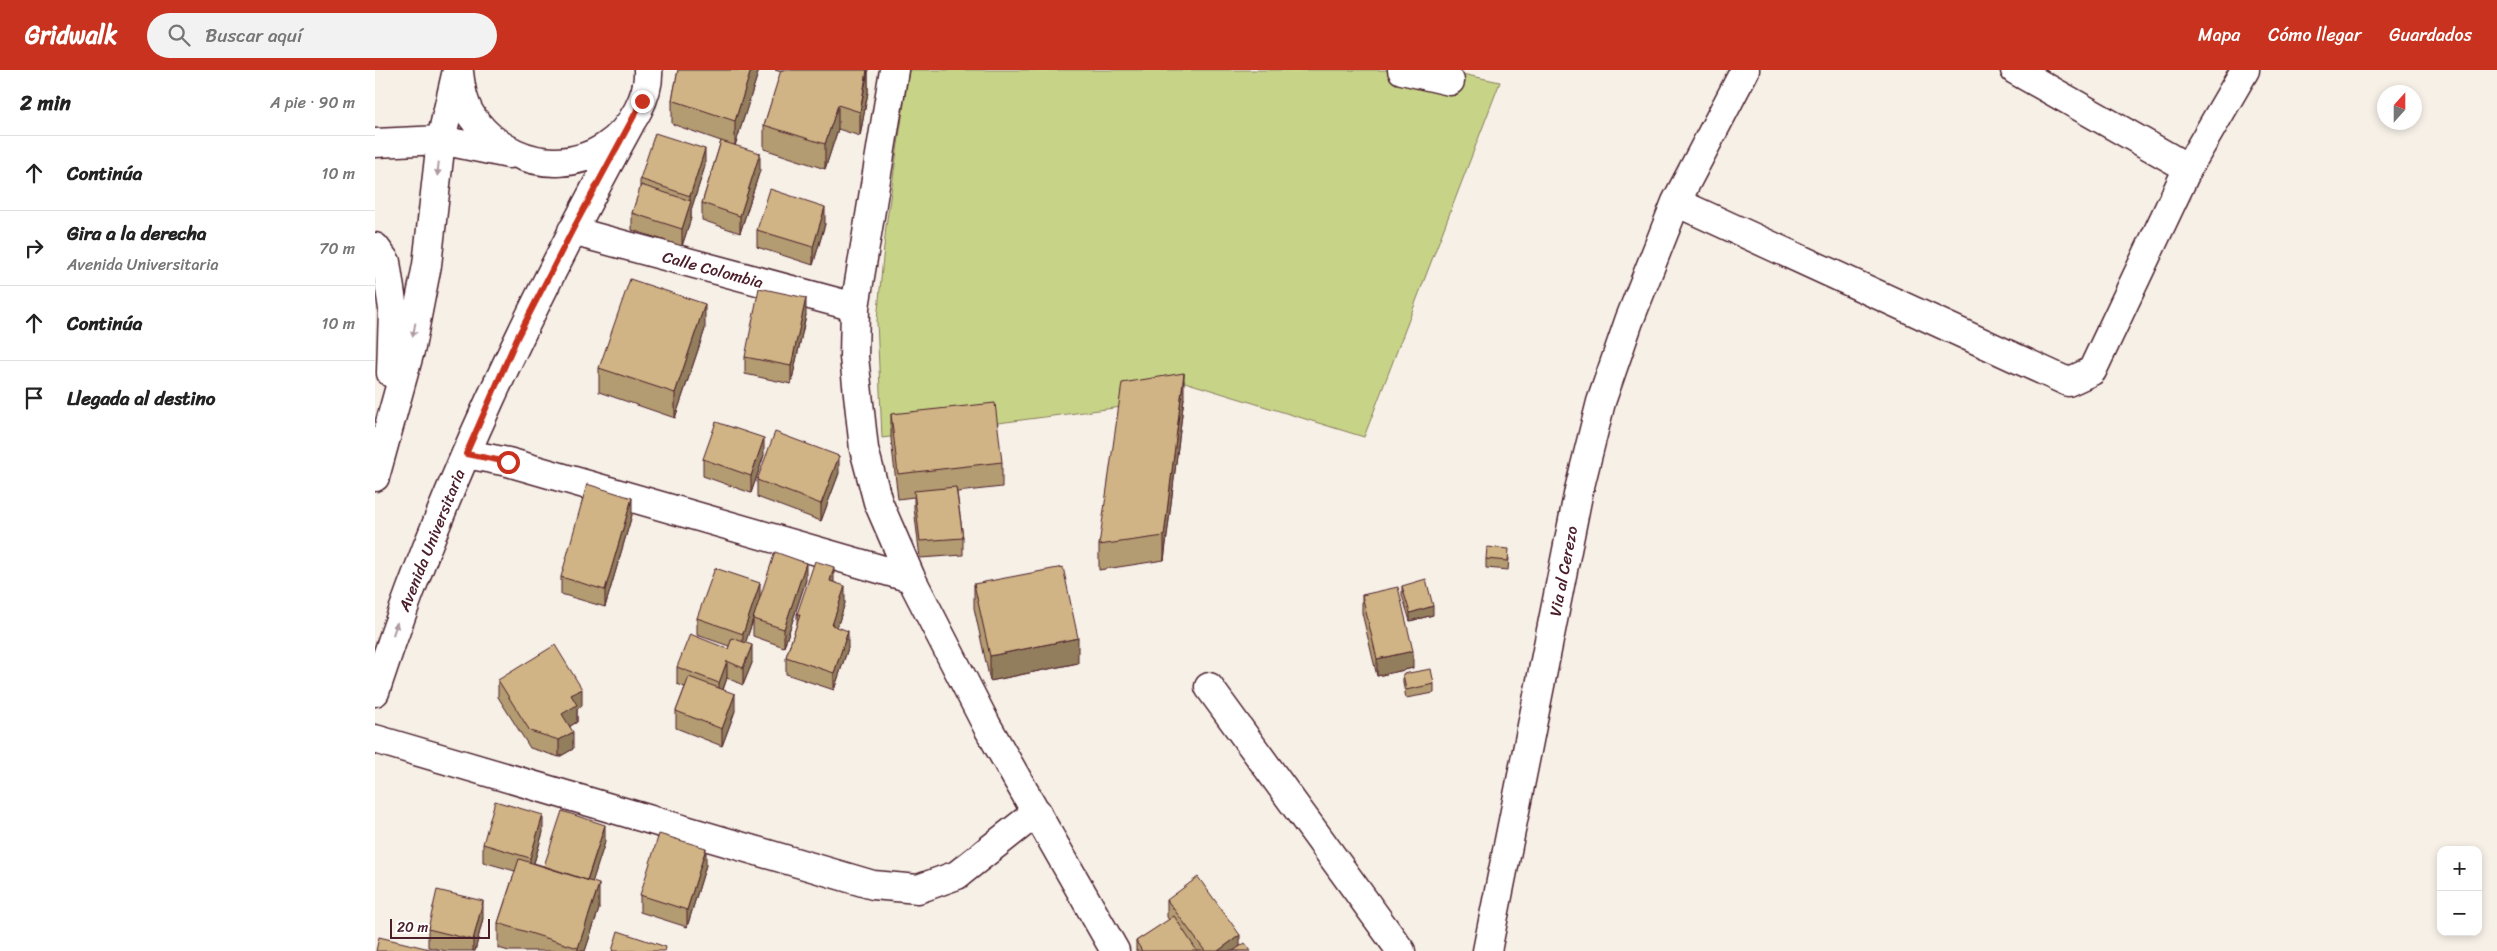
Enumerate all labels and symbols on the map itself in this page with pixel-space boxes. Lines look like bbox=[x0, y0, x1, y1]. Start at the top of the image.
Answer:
north arrow bbox=[2377, 85, 2422, 130]
route end bbox=[631, 90, 654, 113]
one-way arrow bbox=[434, 162, 442, 178]
street label: Calle Colombia bbox=[659, 242, 767, 297]
one-way arrow bbox=[410, 322, 418, 337]
route start bbox=[497, 451, 520, 474]
street label: Avenida Universitaria bbox=[389, 465, 473, 617]
street label: Via al Cerezo bbox=[1541, 523, 1586, 619]
one-way arrow bbox=[392, 622, 400, 637]
scale bar bbox=[390, 916, 490, 939]

